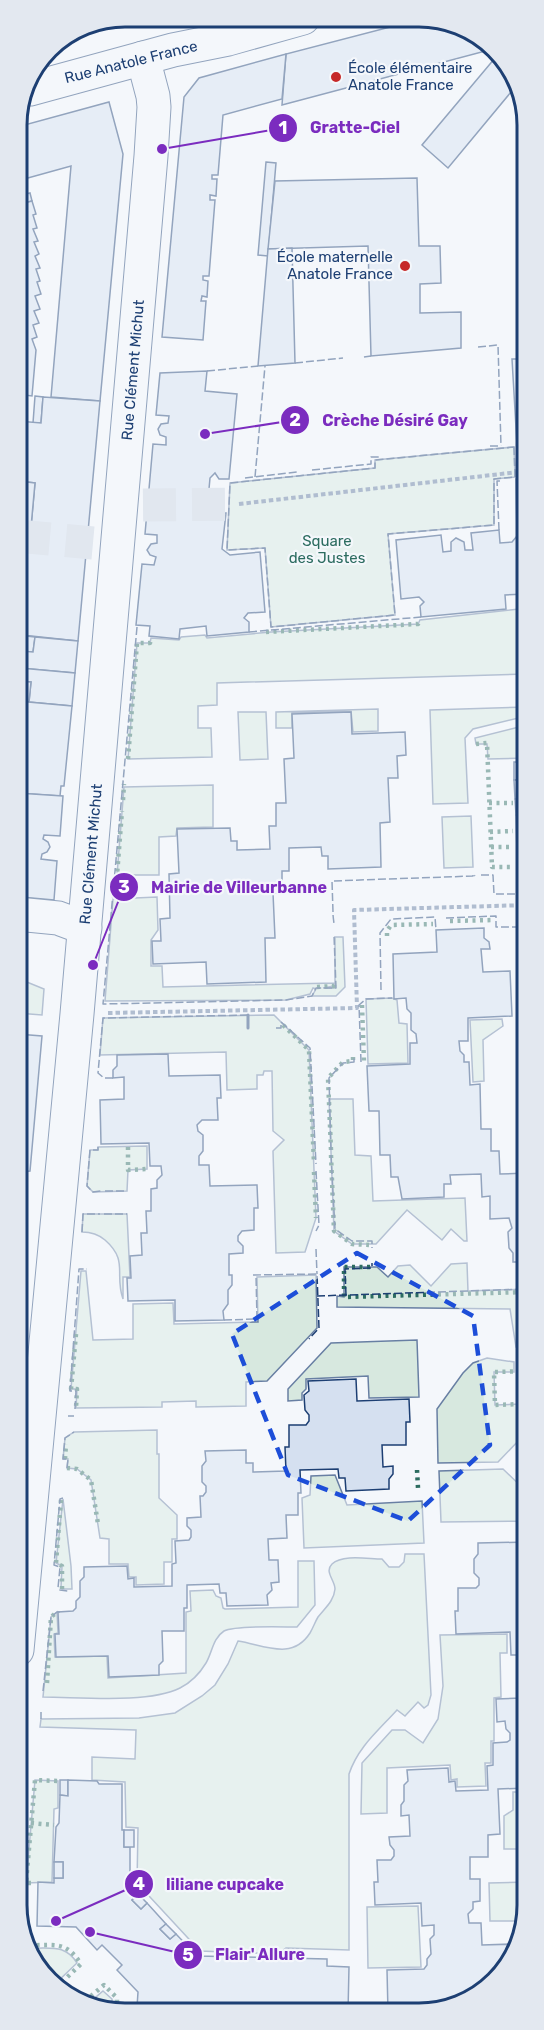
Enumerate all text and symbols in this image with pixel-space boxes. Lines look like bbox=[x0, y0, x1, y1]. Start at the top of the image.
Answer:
street label: Rue Anatole France bbox=[63, 37, 199, 87]
place label: École élémentaire Anatole France bbox=[348, 59, 473, 94]
marker: École élémentaire Anatole France bbox=[329, 70, 343, 84]
callout: Gratte-Ciel bbox=[268, 111, 412, 145]
text: 1 bbox=[279, 117, 287, 139]
text: Gratte-Ciel bbox=[310, 118, 400, 137]
place label: École maternelle Anatole France bbox=[277, 248, 393, 283]
marker: École maternelle Anatole France bbox=[398, 259, 412, 273]
street label: Rue Clément Michut bbox=[118, 299, 148, 441]
callout: Crèche Désiré Gay bbox=[280, 403, 479, 437]
text: 2 bbox=[289, 409, 301, 431]
text: Crèche Désiré Gay bbox=[322, 411, 468, 430]
park label: Square des Justes bbox=[289, 532, 366, 567]
street label: Rue Clément Michut bbox=[76, 783, 106, 925]
callout: Mairie de Villeurbanne bbox=[109, 870, 339, 904]
text: 3 bbox=[118, 876, 130, 898]
text: Mairie de Villeurbanne bbox=[151, 878, 327, 897]
callout: liliane cupcake bbox=[124, 1867, 296, 1901]
text: 4 bbox=[133, 1873, 145, 1895]
text: liliane cupcake bbox=[166, 1875, 284, 1894]
callout: Flair' Allure bbox=[173, 1938, 317, 1972]
text: 5 bbox=[182, 1944, 194, 1966]
text: Flair' Allure bbox=[215, 1945, 305, 1964]

